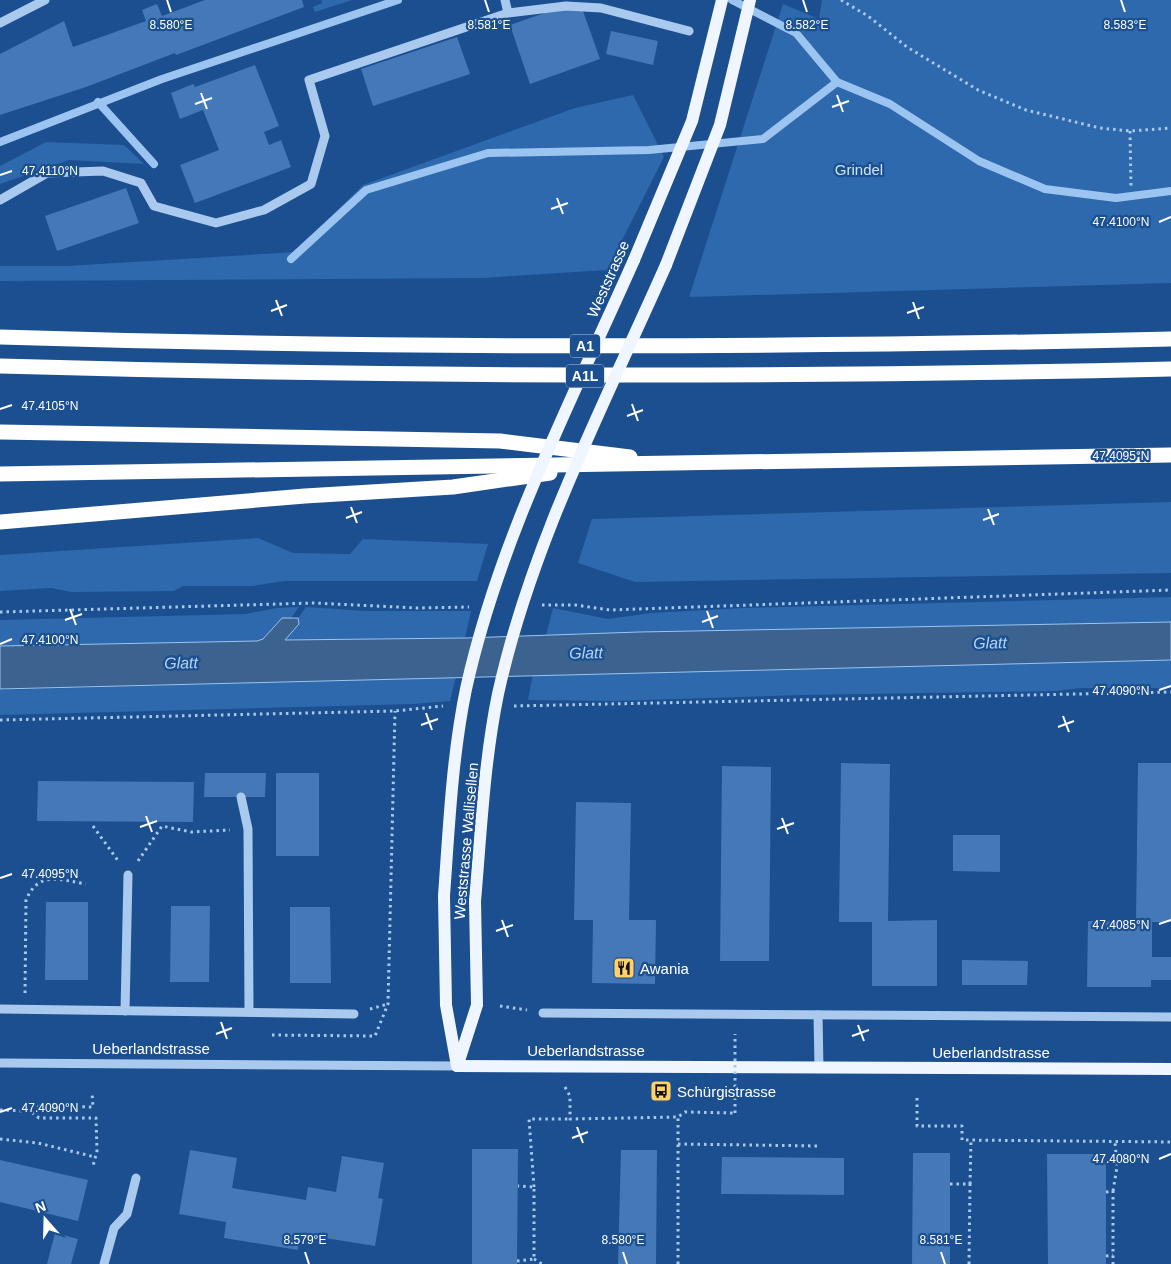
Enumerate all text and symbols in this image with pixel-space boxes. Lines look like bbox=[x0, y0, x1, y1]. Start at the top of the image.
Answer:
text: 8.580°E bbox=[150, 18, 192, 32]
text: 8.581°E bbox=[468, 18, 510, 32]
text: 8.582°E bbox=[786, 18, 828, 32]
text: 8.583°E bbox=[1104, 18, 1146, 32]
park label: Grindel bbox=[835, 161, 883, 178]
text: 47.4110°N bbox=[22, 164, 78, 178]
text: 47.4100°N bbox=[1093, 215, 1149, 229]
street label: Weststrasse bbox=[584, 238, 632, 320]
road number: A1 bbox=[570, 334, 600, 358]
road number: A1L bbox=[566, 364, 604, 388]
text: 47.4105°N bbox=[22, 399, 78, 413]
text: 47.4095°N bbox=[1093, 449, 1149, 463]
text: 47.4100°N bbox=[22, 633, 78, 647]
water label: Glatt bbox=[973, 634, 1008, 652]
water label: Glatt bbox=[569, 644, 604, 662]
water label: Glatt bbox=[164, 654, 199, 672]
text: 47.4090°N bbox=[1093, 684, 1149, 698]
street label: Weststrasse Wallisellen bbox=[451, 762, 481, 920]
text: 47.4095°N bbox=[22, 867, 78, 881]
text: 47.4085°N bbox=[1093, 918, 1149, 932]
restaurant icon: Awania bbox=[612, 956, 636, 980]
place label: Awania bbox=[640, 960, 690, 977]
street label: Ueberlandstrasse bbox=[92, 1040, 210, 1057]
street label: Ueberlandstrasse bbox=[527, 1042, 645, 1059]
street label: Ueberlandstrasse bbox=[932, 1044, 1050, 1061]
bus stop icon: Schürgistrasse bbox=[649, 1079, 673, 1103]
place label: Schürgistrasse bbox=[677, 1083, 776, 1100]
text: 47.4090°N bbox=[22, 1101, 78, 1115]
text: 47.4080°N bbox=[1093, 1152, 1149, 1166]
north arrow bbox=[20, 1194, 70, 1244]
text: N bbox=[33, 1198, 48, 1216]
text: 8.579°E bbox=[284, 1233, 326, 1247]
text: 8.580°E bbox=[602, 1233, 644, 1247]
text: 8.581°E bbox=[920, 1233, 962, 1247]

